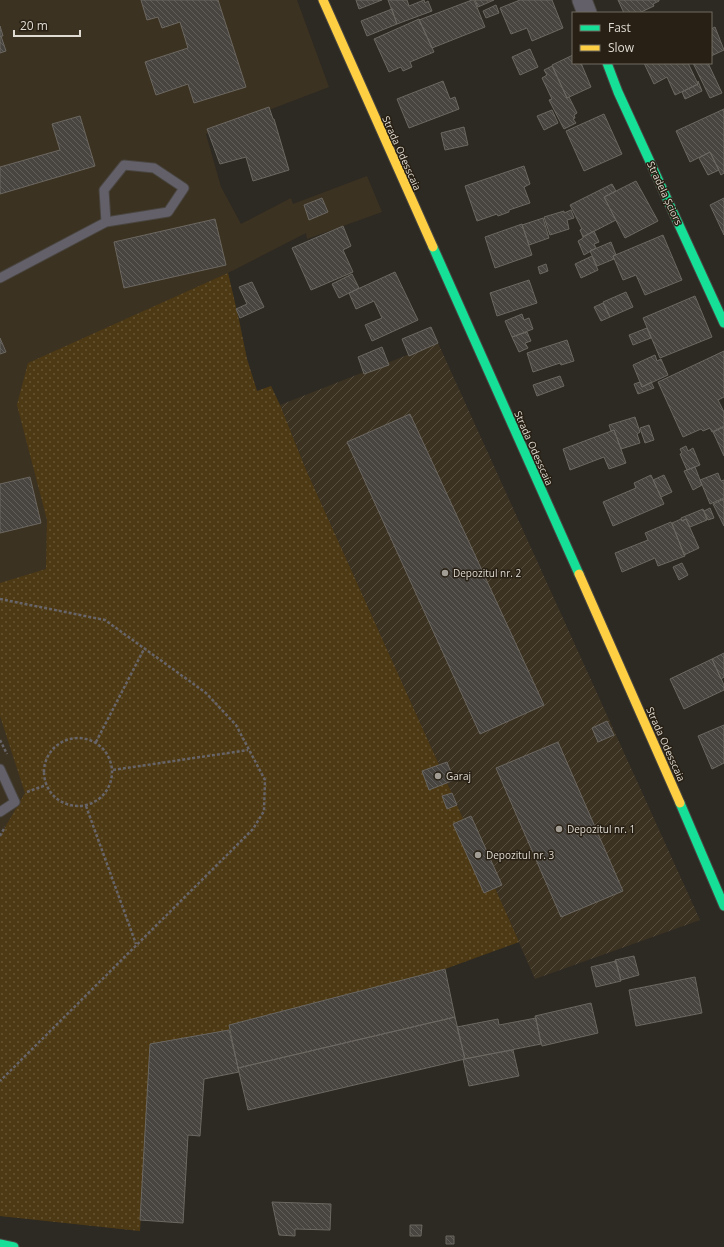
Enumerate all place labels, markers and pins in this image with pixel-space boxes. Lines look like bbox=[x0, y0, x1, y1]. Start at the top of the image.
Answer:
place label: Depozitul nr. 2 bbox=[453, 566, 521, 580]
marker: Depozitul nr. 2 bbox=[440, 568, 450, 578]
place label: Garaj bbox=[446, 769, 471, 783]
marker: Garaj bbox=[433, 771, 443, 781]
place label: Depozitul nr. 1 bbox=[567, 822, 635, 836]
marker: Depozitul nr. 1 bbox=[554, 824, 564, 834]
place label: Depozitul nr. 3 bbox=[486, 848, 554, 862]
marker: Depozitul nr. 3 bbox=[473, 850, 483, 860]

